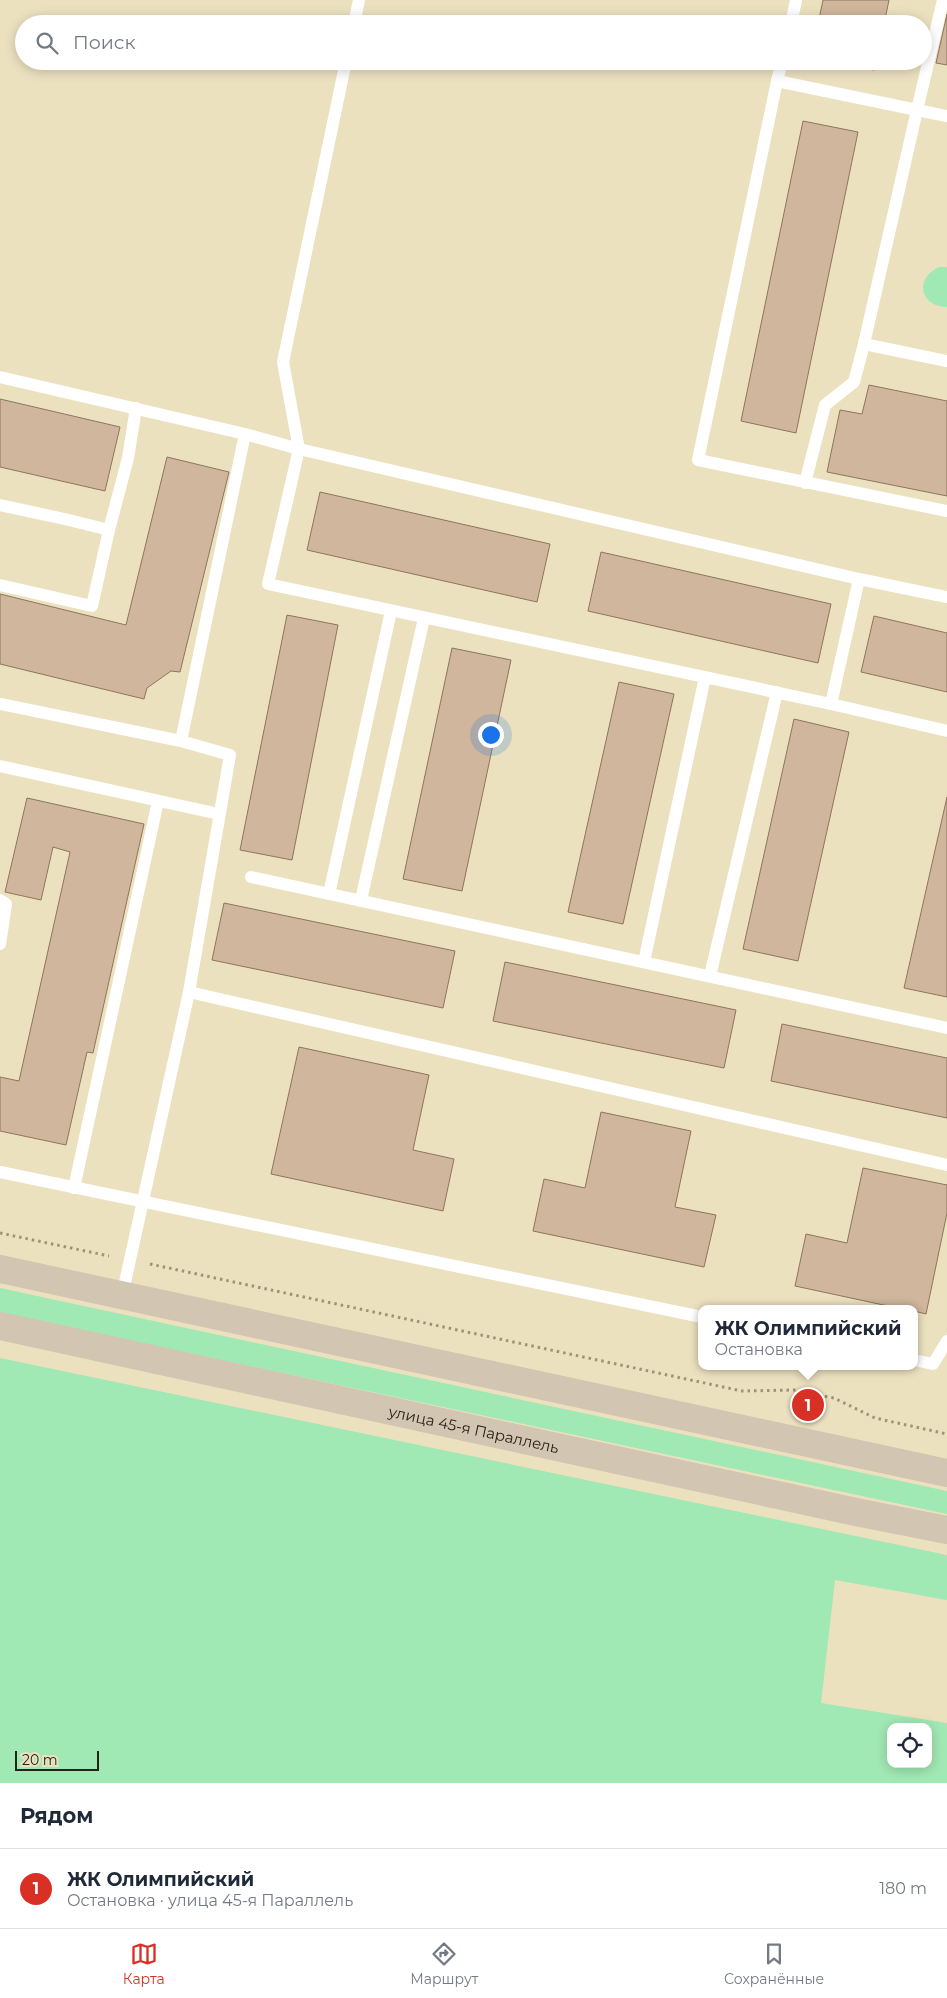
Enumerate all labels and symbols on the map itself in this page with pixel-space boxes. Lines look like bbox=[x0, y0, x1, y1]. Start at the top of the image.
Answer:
your location bbox=[478, 722, 504, 748]
pin: 1 bbox=[792, 1386, 824, 1424]
street label: улица 45-я Параллель bbox=[386, 1401, 561, 1457]
scale bar bbox=[15, 1748, 99, 1771]

